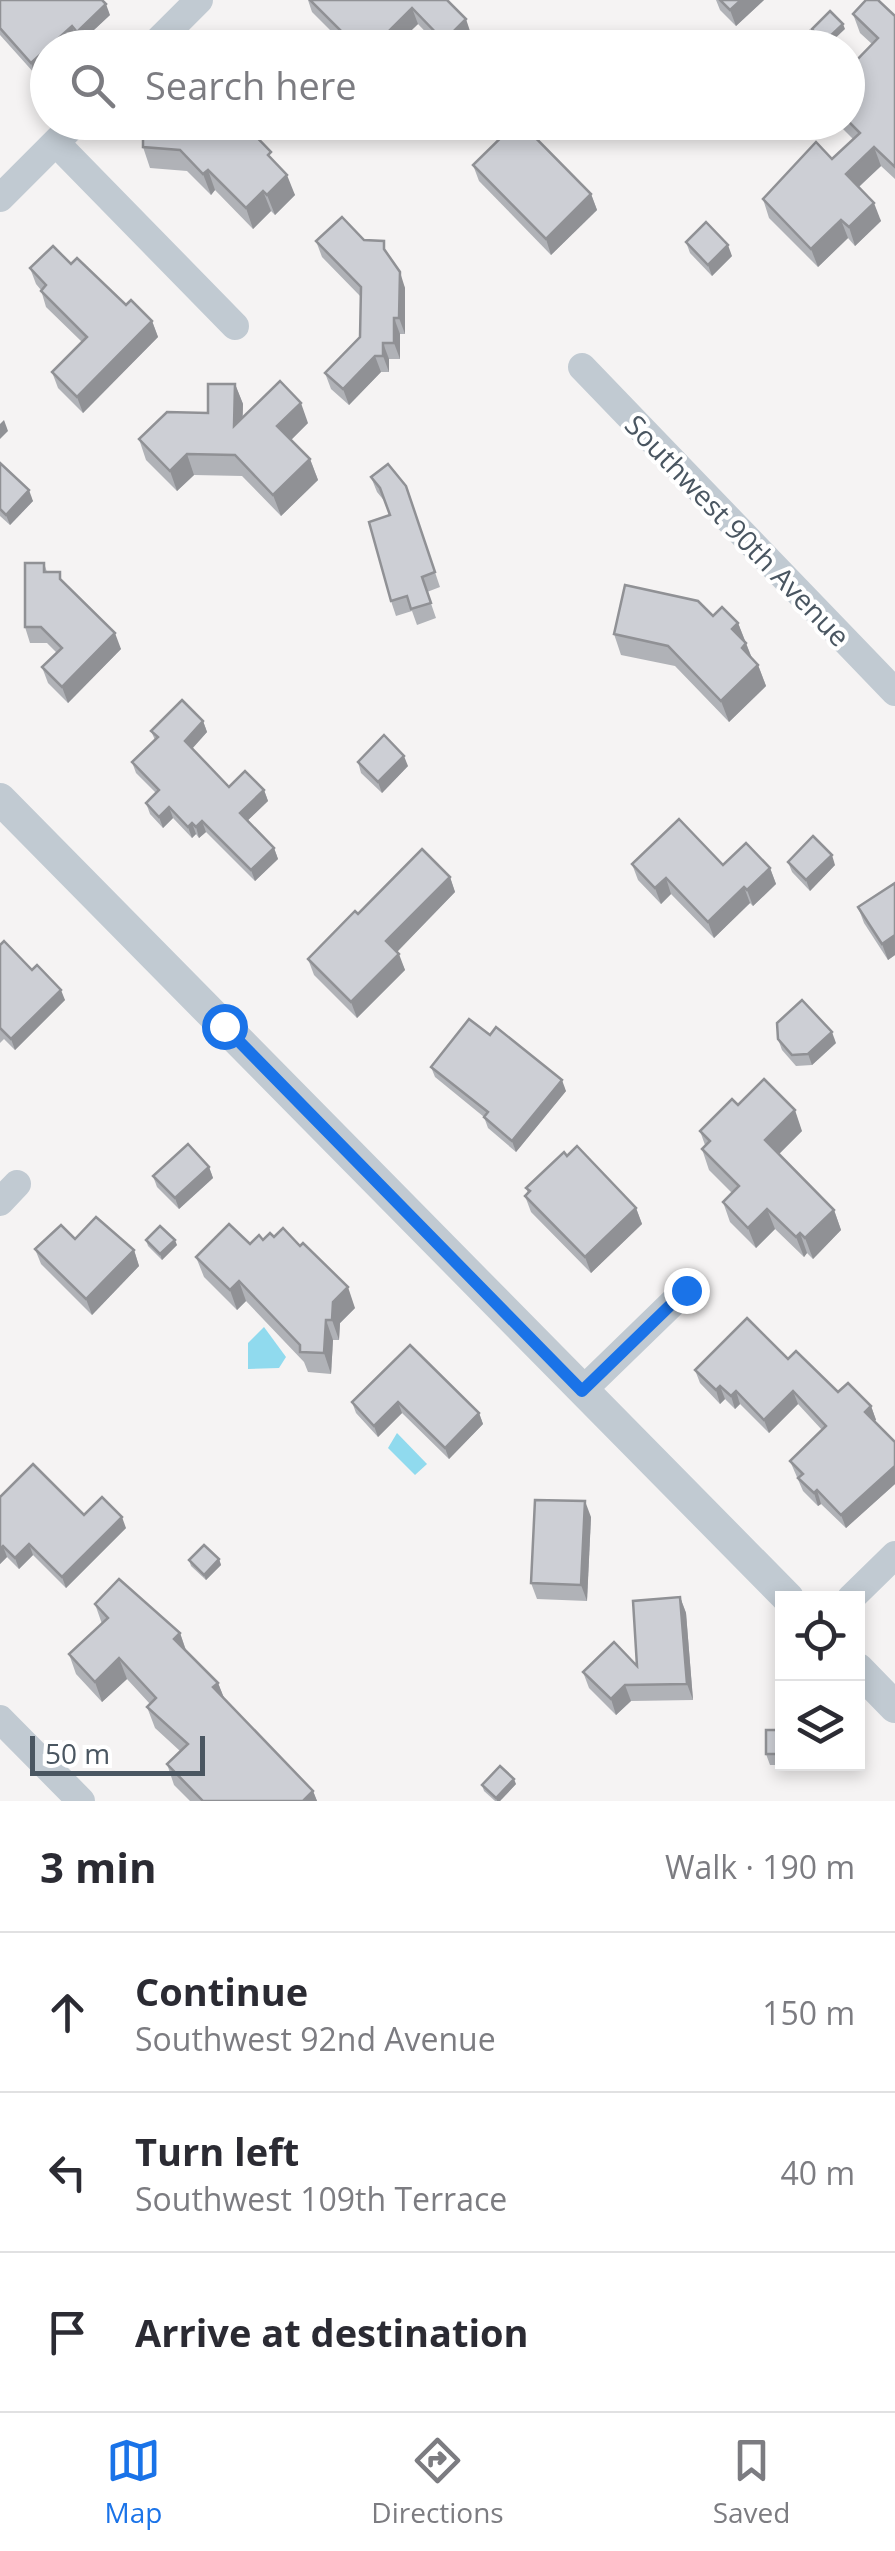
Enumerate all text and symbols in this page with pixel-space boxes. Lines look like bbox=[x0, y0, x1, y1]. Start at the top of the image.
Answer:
search box bbox=[30, 30, 865, 140]
icon: search bbox=[65, 58, 120, 113]
text: Search here bbox=[145, 59, 357, 111]
street label: Southwest 90th Avenue bbox=[617, 406, 859, 654]
route start bbox=[202, 1004, 248, 1050]
route end bbox=[664, 1268, 710, 1314]
map controls bbox=[775, 1591, 865, 1771]
button: locate bbox=[775, 1591, 865, 1681]
button: layers bbox=[775, 1681, 865, 1771]
scale bar bbox=[30, 1731, 205, 1776]
text: 50 m bbox=[45, 1734, 110, 1772]
text: 3 min bbox=[40, 1838, 157, 1895]
text: Walk · 190 m bbox=[665, 1845, 855, 1888]
text: Continue bbox=[135, 1965, 308, 2017]
icon: ahead bbox=[40, 1985, 95, 2040]
text: 150 m bbox=[762, 1991, 855, 2034]
text: Southwest 92nd Avenue bbox=[135, 2017, 496, 2060]
text: Turn left bbox=[135, 2125, 299, 2177]
icon: left bbox=[40, 2145, 95, 2200]
text: 40 m bbox=[780, 2151, 855, 2194]
text: Southwest 109th Terrace bbox=[135, 2177, 507, 2220]
icon: arrive bbox=[40, 2305, 95, 2360]
text: Arrive at destination bbox=[135, 2306, 529, 2358]
tab: Map bbox=[104, 2433, 162, 2531]
tab: Directions bbox=[371, 2433, 504, 2531]
tab: Saved bbox=[713, 2433, 790, 2531]

